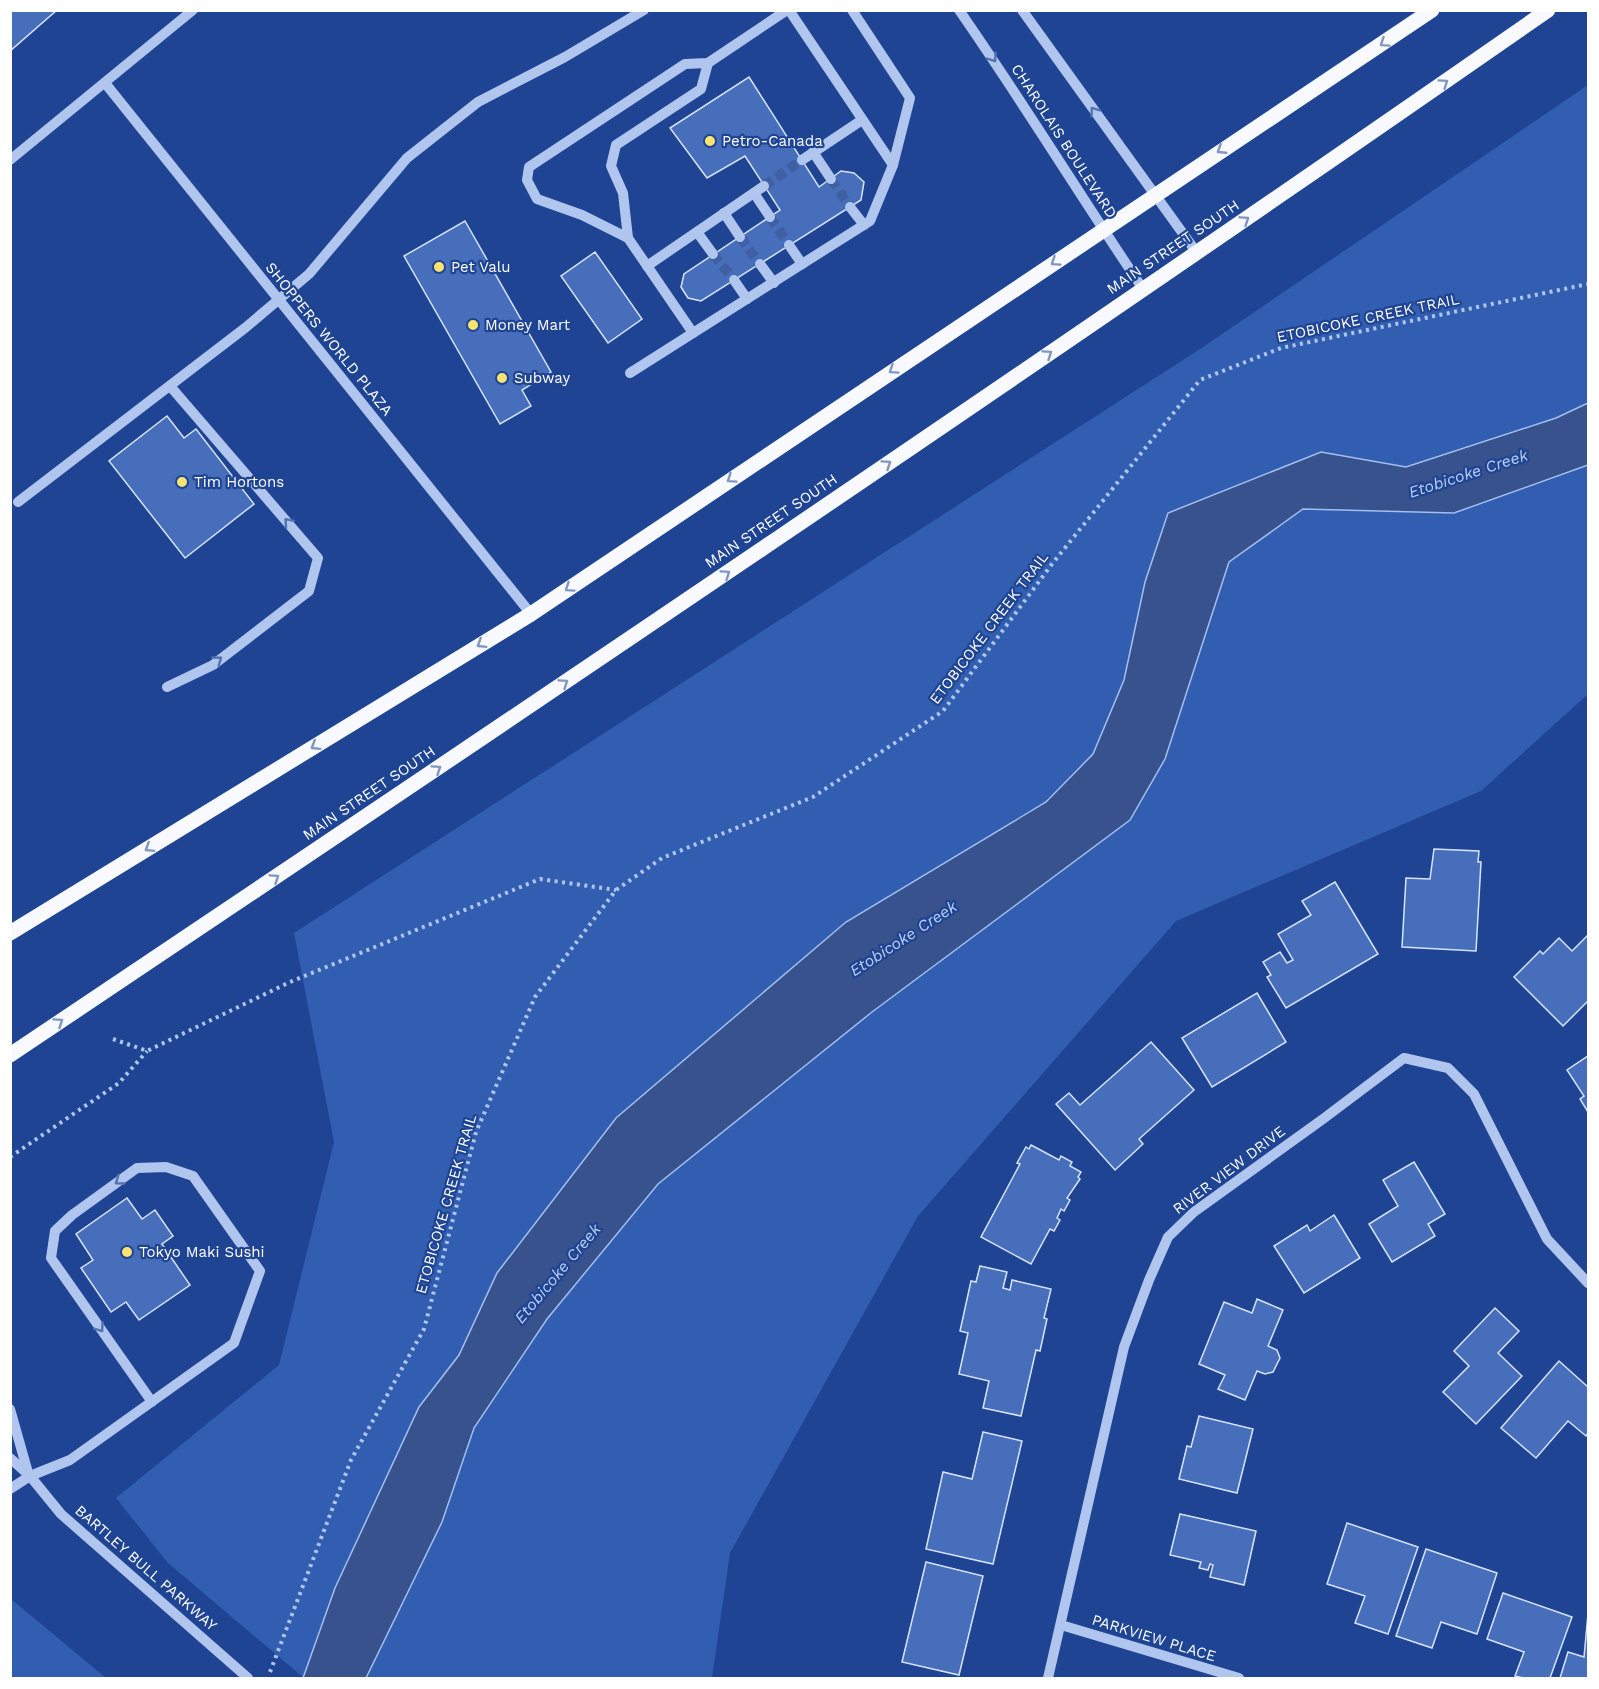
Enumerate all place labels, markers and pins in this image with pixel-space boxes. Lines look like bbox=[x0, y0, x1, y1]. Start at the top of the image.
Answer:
place label: Petro-Canada bbox=[722, 132, 823, 150]
marker: Petro-Canada bbox=[703, 134, 717, 148]
place label: Pet Valu bbox=[451, 258, 511, 276]
marker: Pet Valu bbox=[432, 260, 446, 274]
place label: Money Mart bbox=[485, 316, 571, 334]
marker: Money Mart bbox=[466, 318, 480, 332]
place label: Subway bbox=[514, 369, 570, 387]
marker: Subway bbox=[495, 371, 509, 385]
place label: Tim Hortons bbox=[194, 473, 284, 491]
marker: Tim Hortons bbox=[175, 475, 189, 489]
place label: Tokyo Maki Sushi bbox=[139, 1243, 265, 1261]
marker: Tokyo Maki Sushi bbox=[120, 1245, 134, 1259]

